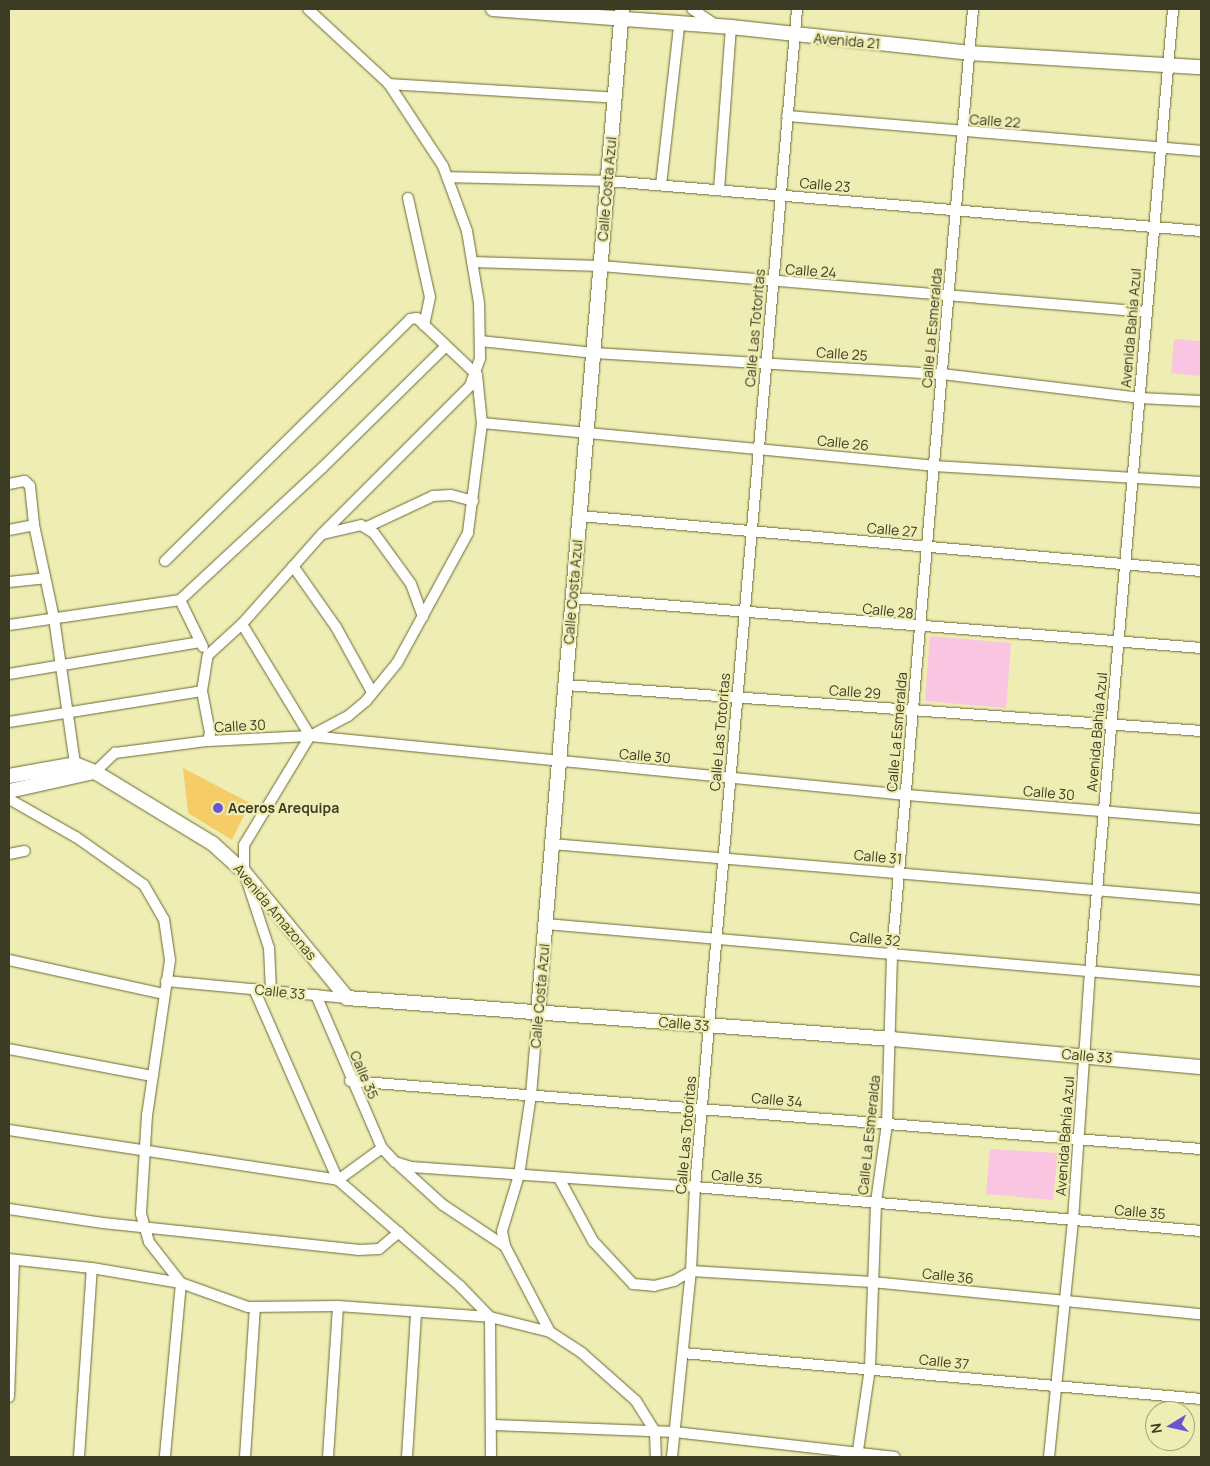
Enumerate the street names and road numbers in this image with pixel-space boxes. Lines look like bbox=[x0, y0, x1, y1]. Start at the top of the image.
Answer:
street label: Avenida 21 bbox=[813, 30, 881, 52]
street label: Calle 22 bbox=[969, 111, 1021, 131]
street label: Calle Costa Azul bbox=[594, 136, 620, 242]
street label: Calle 23 bbox=[799, 174, 851, 196]
street label: Calle 24 bbox=[785, 261, 837, 281]
street label: Calle La Esmeralda bbox=[918, 267, 946, 389]
street label: Calle Las Totoritas bbox=[741, 268, 769, 388]
street label: Avenida Bahía Azul bbox=[1117, 268, 1145, 388]
street label: Calle 25 bbox=[816, 344, 868, 364]
street label: Calle 26 bbox=[816, 432, 870, 454]
street label: Calle 27 bbox=[866, 519, 918, 541]
street label: Calle Costa Azul bbox=[560, 539, 586, 645]
street label: Calle 28 bbox=[862, 600, 914, 622]
street label: Calle La Esmeralda bbox=[883, 671, 911, 793]
street label: Calle Las Totoritas bbox=[706, 672, 734, 792]
street label: Avenida Bahía Azul bbox=[1083, 672, 1111, 792]
street label: Calle 29 bbox=[828, 682, 882, 702]
street label: Calle 30 bbox=[214, 716, 266, 736]
street label: Calle 30 bbox=[619, 745, 671, 767]
street label: Calle 30 bbox=[1023, 782, 1075, 804]
street label: Calle 31 bbox=[853, 847, 903, 867]
street label: Avenida Amazonas bbox=[230, 860, 320, 964]
street label: Calle 32 bbox=[849, 928, 901, 950]
street label: Calle Costa Azul bbox=[527, 943, 553, 1049]
street label: Calle 33 bbox=[254, 981, 306, 1003]
street label: Calle 33 bbox=[658, 1013, 710, 1035]
street label: Calle 33 bbox=[1061, 1045, 1113, 1067]
street label: Calle 35 bbox=[346, 1048, 382, 1102]
street label: Calle La Esmeralda bbox=[854, 1074, 884, 1196]
street label: Calle Las Totoritas bbox=[672, 1075, 700, 1195]
street label: Avenida Bahía Azul bbox=[1052, 1076, 1078, 1196]
street label: Calle 34 bbox=[751, 1089, 803, 1111]
street label: Calle 35 bbox=[711, 1166, 763, 1188]
street label: Calle 35 bbox=[1114, 1201, 1166, 1223]
street label: Calle 36 bbox=[921, 1265, 975, 1287]
street label: Calle 37 bbox=[918, 1351, 970, 1373]

